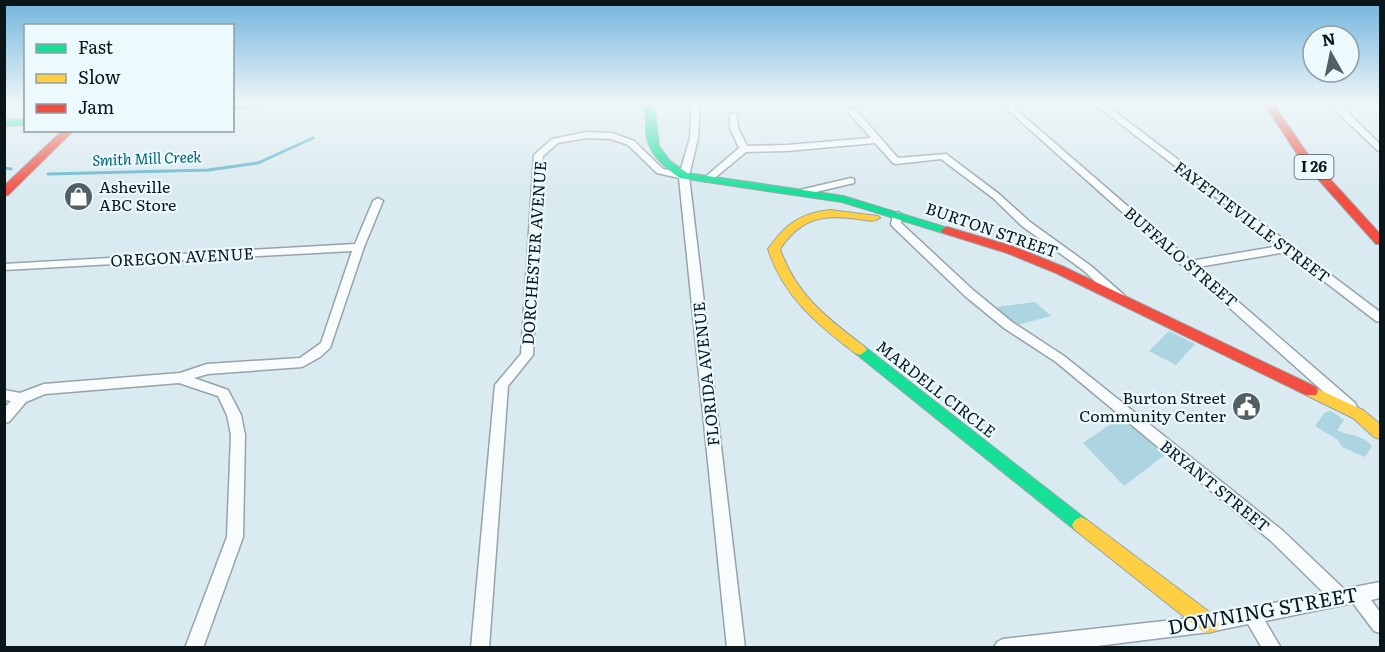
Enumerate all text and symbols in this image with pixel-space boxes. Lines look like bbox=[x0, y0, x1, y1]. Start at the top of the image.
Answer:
legend bbox=[24, 24, 234, 132]
north arrow bbox=[1301, 24, 1361, 84]
text: N bbox=[1320, 25, 1337, 51]
text: Fast bbox=[78, 33, 114, 60]
text: Slow bbox=[78, 63, 121, 90]
text: Jam bbox=[78, 93, 114, 120]
water label: Smith Mill Creek bbox=[92, 144, 203, 171]
street label: FAYETTEVILLE STREET bbox=[1170, 155, 1336, 288]
road number: I 26 bbox=[1294, 155, 1334, 179]
street label: DORCHESTER AVENUE bbox=[515, 160, 551, 346]
place label: Asheville ABC Store bbox=[99, 174, 176, 216]
shop icon: Asheville ABC Store bbox=[62, 180, 94, 212]
street label: BURTON STREET bbox=[923, 195, 1062, 263]
street label: BUFFALO STREET bbox=[1120, 200, 1244, 312]
street label: OREGON AVENUE bbox=[110, 240, 254, 272]
street label: FLORIDA AVENUE bbox=[685, 301, 725, 447]
street label: MARDELL CIRCLE bbox=[872, 334, 1001, 443]
place label: Burton Street Community Center bbox=[1079, 385, 1227, 427]
public building icon: Burton Street Community Center bbox=[1231, 391, 1263, 423]
street label: BRYANT STREET bbox=[1156, 433, 1276, 537]
street label: DOWNING STREET bbox=[1165, 578, 1360, 641]

